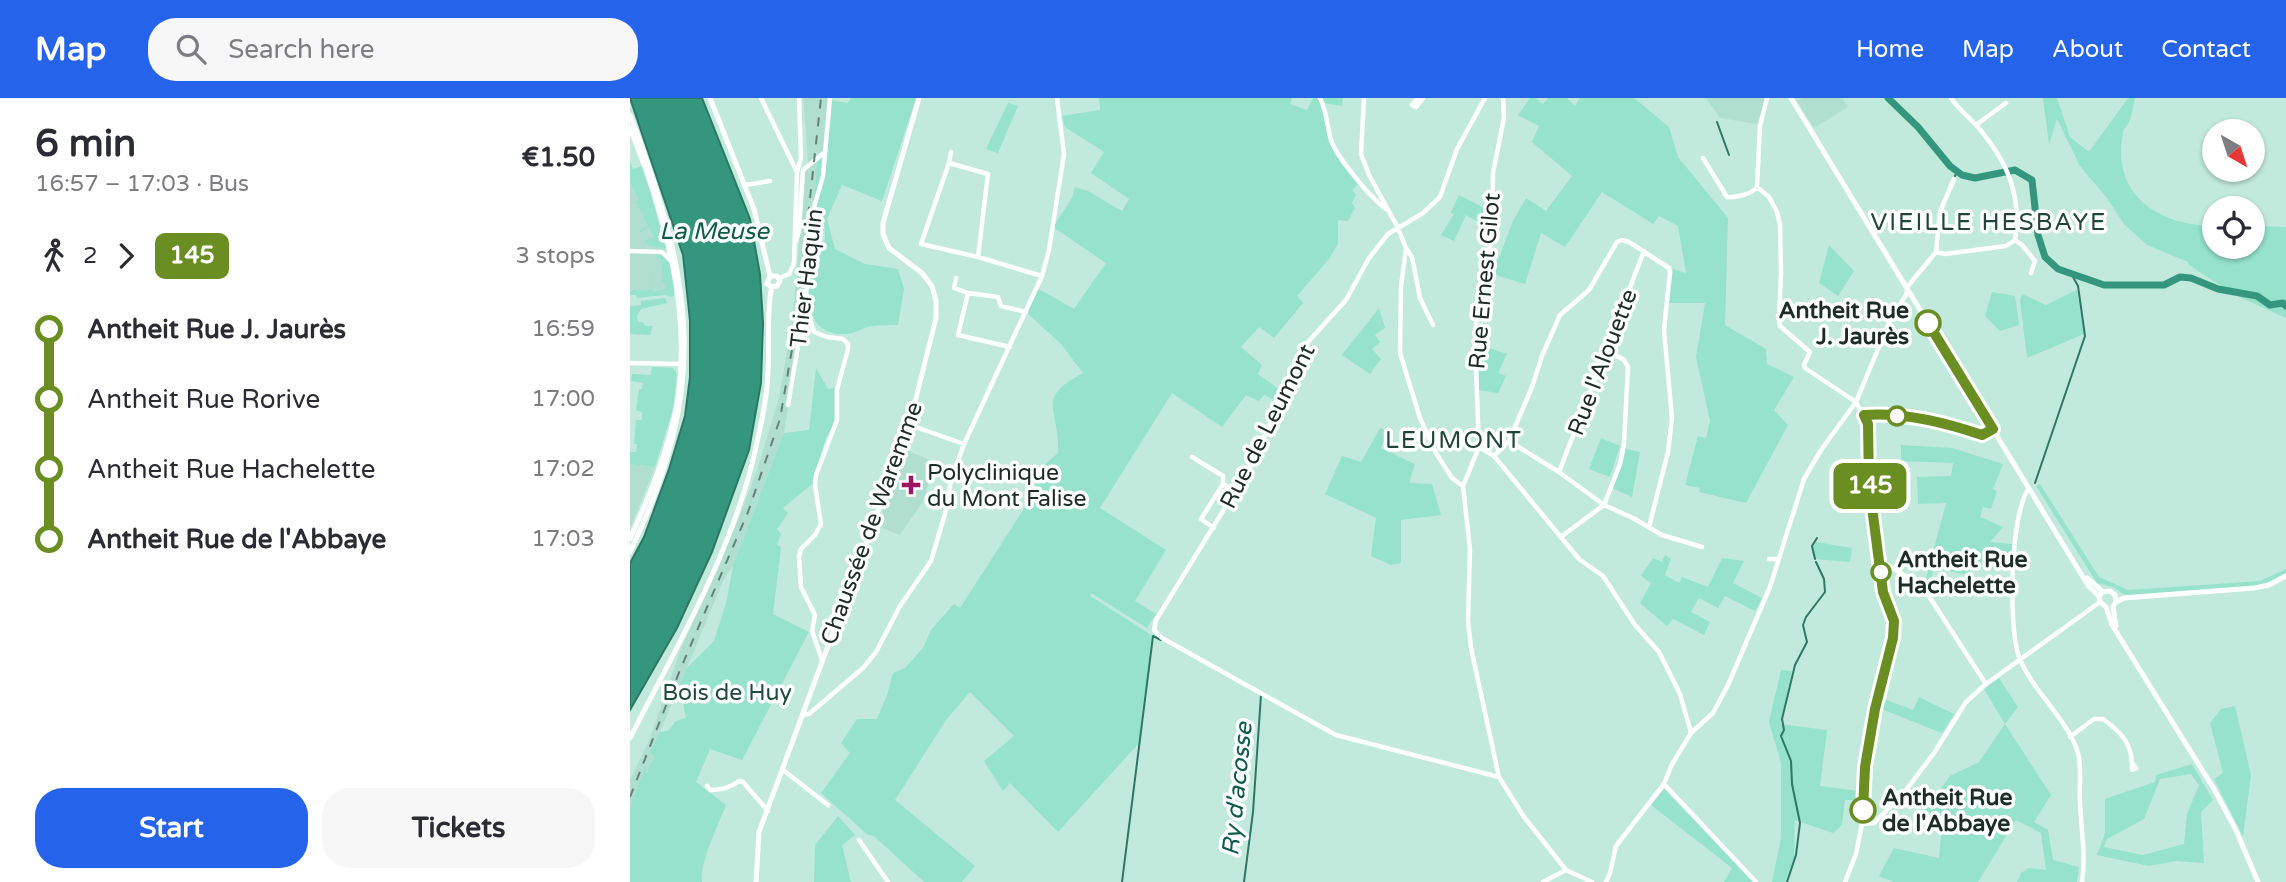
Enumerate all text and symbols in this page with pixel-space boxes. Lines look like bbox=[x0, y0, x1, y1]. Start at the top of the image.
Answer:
search box bbox=[148, 18, 638, 81]
text: Map bbox=[35, 30, 106, 69]
icon: search bbox=[172, 30, 210, 68]
text: Search here bbox=[228, 34, 374, 65]
text: Home bbox=[1856, 35, 1924, 64]
text: Map bbox=[1962, 35, 2014, 64]
text: About bbox=[2052, 35, 2123, 64]
text: Contact bbox=[2161, 35, 2251, 64]
north arrow bbox=[2202, 119, 2264, 182]
map controls bbox=[2202, 119, 2265, 259]
text: 6 min bbox=[35, 121, 136, 167]
text: €1.50 bbox=[522, 142, 595, 173]
text: 16:57 – 17:03 · Bus bbox=[35, 170, 249, 198]
street label: Rue Ernest Gilot bbox=[1463, 192, 1507, 370]
button: locate bbox=[2202, 196, 2265, 259]
street label: Thier Haquin bbox=[785, 207, 829, 349]
district label: VIEILLE HESBAYE bbox=[1871, 208, 2107, 237]
water label: La Meuse bbox=[659, 217, 770, 246]
icon: walk bbox=[35, 237, 73, 275]
icon: forward bbox=[107, 237, 145, 275]
text: 145 bbox=[169, 241, 215, 270]
text: 2 bbox=[83, 242, 97, 270]
text: 3 stops bbox=[515, 242, 595, 270]
street label: Rue l'Alouette bbox=[1562, 285, 1644, 439]
place label: Antheit Rue J. Jaurès bbox=[1779, 297, 1909, 351]
marker: Antheit Rue J. Jaurès bbox=[1915, 310, 1941, 336]
text: Antheit Rue J. Jaurès bbox=[87, 314, 346, 345]
text: 16:59 bbox=[531, 315, 595, 343]
street label: Rue de Leumont bbox=[1214, 339, 1321, 513]
text: Antheit Rue Rorive bbox=[87, 384, 320, 415]
text: 17:00 bbox=[531, 385, 595, 413]
street label: Chaussée de Waremme bbox=[815, 398, 929, 649]
unlabelled marker bbox=[1887, 406, 1907, 426]
district label: LEUMONT bbox=[1385, 426, 1523, 455]
text: Antheit Rue Hachelette bbox=[87, 454, 375, 485]
text: 17:02 bbox=[531, 455, 595, 483]
place label: Polyclinique du Mont Falise bbox=[927, 459, 1087, 513]
line badge: 145 bbox=[1830, 463, 1910, 509]
text: 145 bbox=[1847, 471, 1893, 500]
marker: Polyclinique du Mont Falise bbox=[901, 475, 921, 495]
text: Antheit Rue de l'Abbaye bbox=[87, 524, 386, 555]
text: 17:03 bbox=[531, 525, 595, 553]
place label: Antheit Rue Hachelette bbox=[1897, 546, 2027, 600]
marker: Antheit Rue Hachelette bbox=[1871, 562, 1891, 582]
park label: Bois de Huy bbox=[662, 679, 792, 707]
water label: Ry d'acosse bbox=[1216, 719, 1259, 857]
place label: Antheit Rue de l'Abbaye bbox=[1882, 784, 2012, 838]
button: Start bbox=[35, 788, 308, 868]
button: Tickets bbox=[322, 788, 595, 868]
marker: Antheit Rue de l'Abbaye bbox=[1850, 797, 1876, 823]

